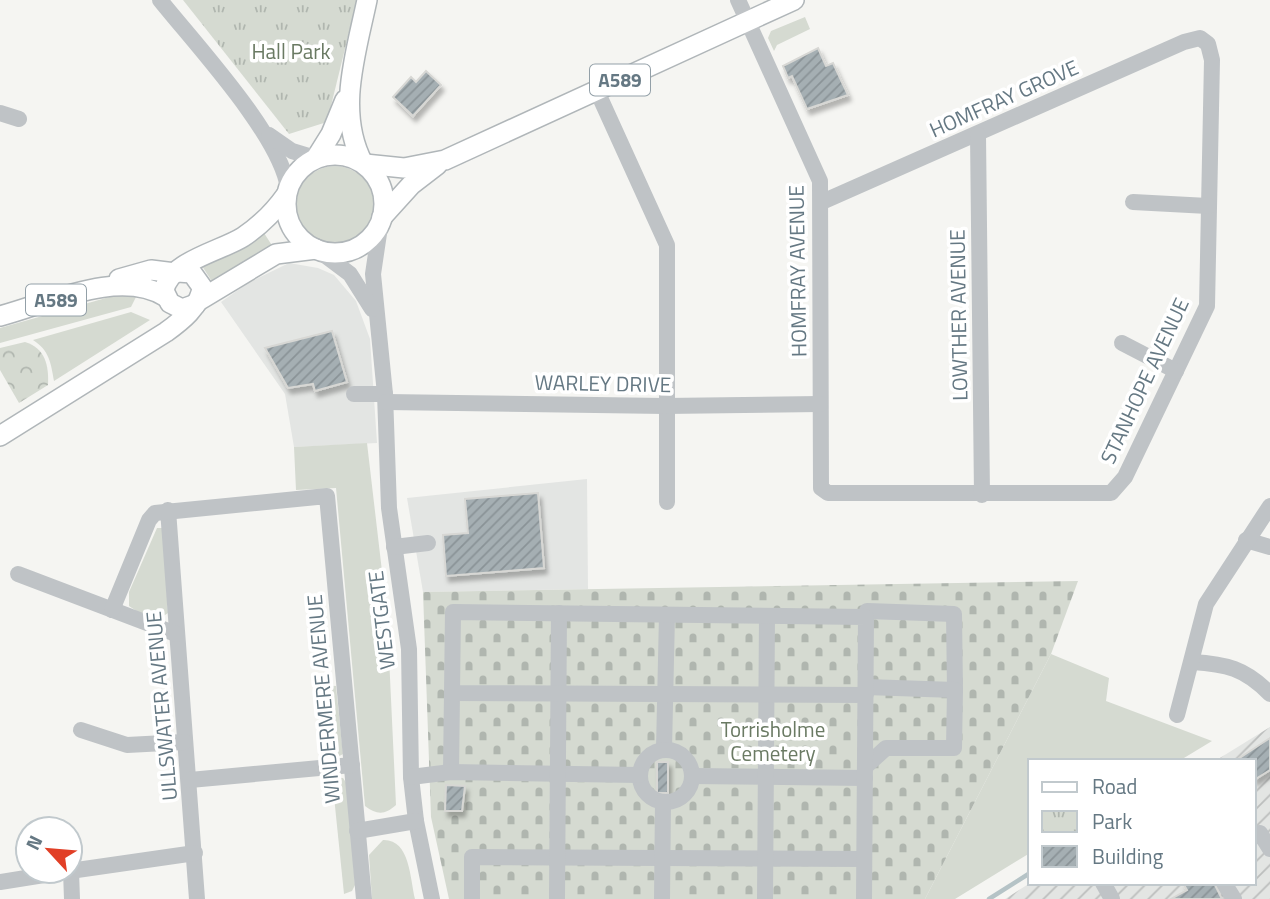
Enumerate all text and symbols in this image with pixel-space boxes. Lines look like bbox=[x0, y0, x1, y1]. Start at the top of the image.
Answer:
park label: Hall Park bbox=[251, 35, 331, 67]
street label: HOMFRAY GROVE bbox=[924, 51, 1083, 145]
road number: A589 bbox=[590, 64, 650, 96]
street label: HOMFRAY AVENUE bbox=[780, 185, 814, 357]
street label: LOWTHER AVENUE bbox=[941, 229, 975, 401]
road number: A589 bbox=[26, 284, 86, 316]
street label: STANHOPE AVENUE bbox=[1092, 292, 1197, 469]
street label: WARLEY DRIVE bbox=[534, 366, 672, 400]
street label: WESTGATE bbox=[359, 569, 403, 671]
street label: WINDERMERE AVENUE bbox=[298, 593, 348, 805]
street label: ULLSWATER AVENUE bbox=[137, 610, 185, 802]
park label: Torrisholme Cemetery bbox=[721, 713, 825, 769]
legend bbox=[1028, 759, 1256, 885]
text: Road bbox=[1092, 770, 1137, 802]
text: Park bbox=[1092, 805, 1132, 837]
north arrow bbox=[14, 815, 84, 885]
text: N bbox=[17, 830, 49, 855]
text: Building bbox=[1092, 840, 1164, 872]

